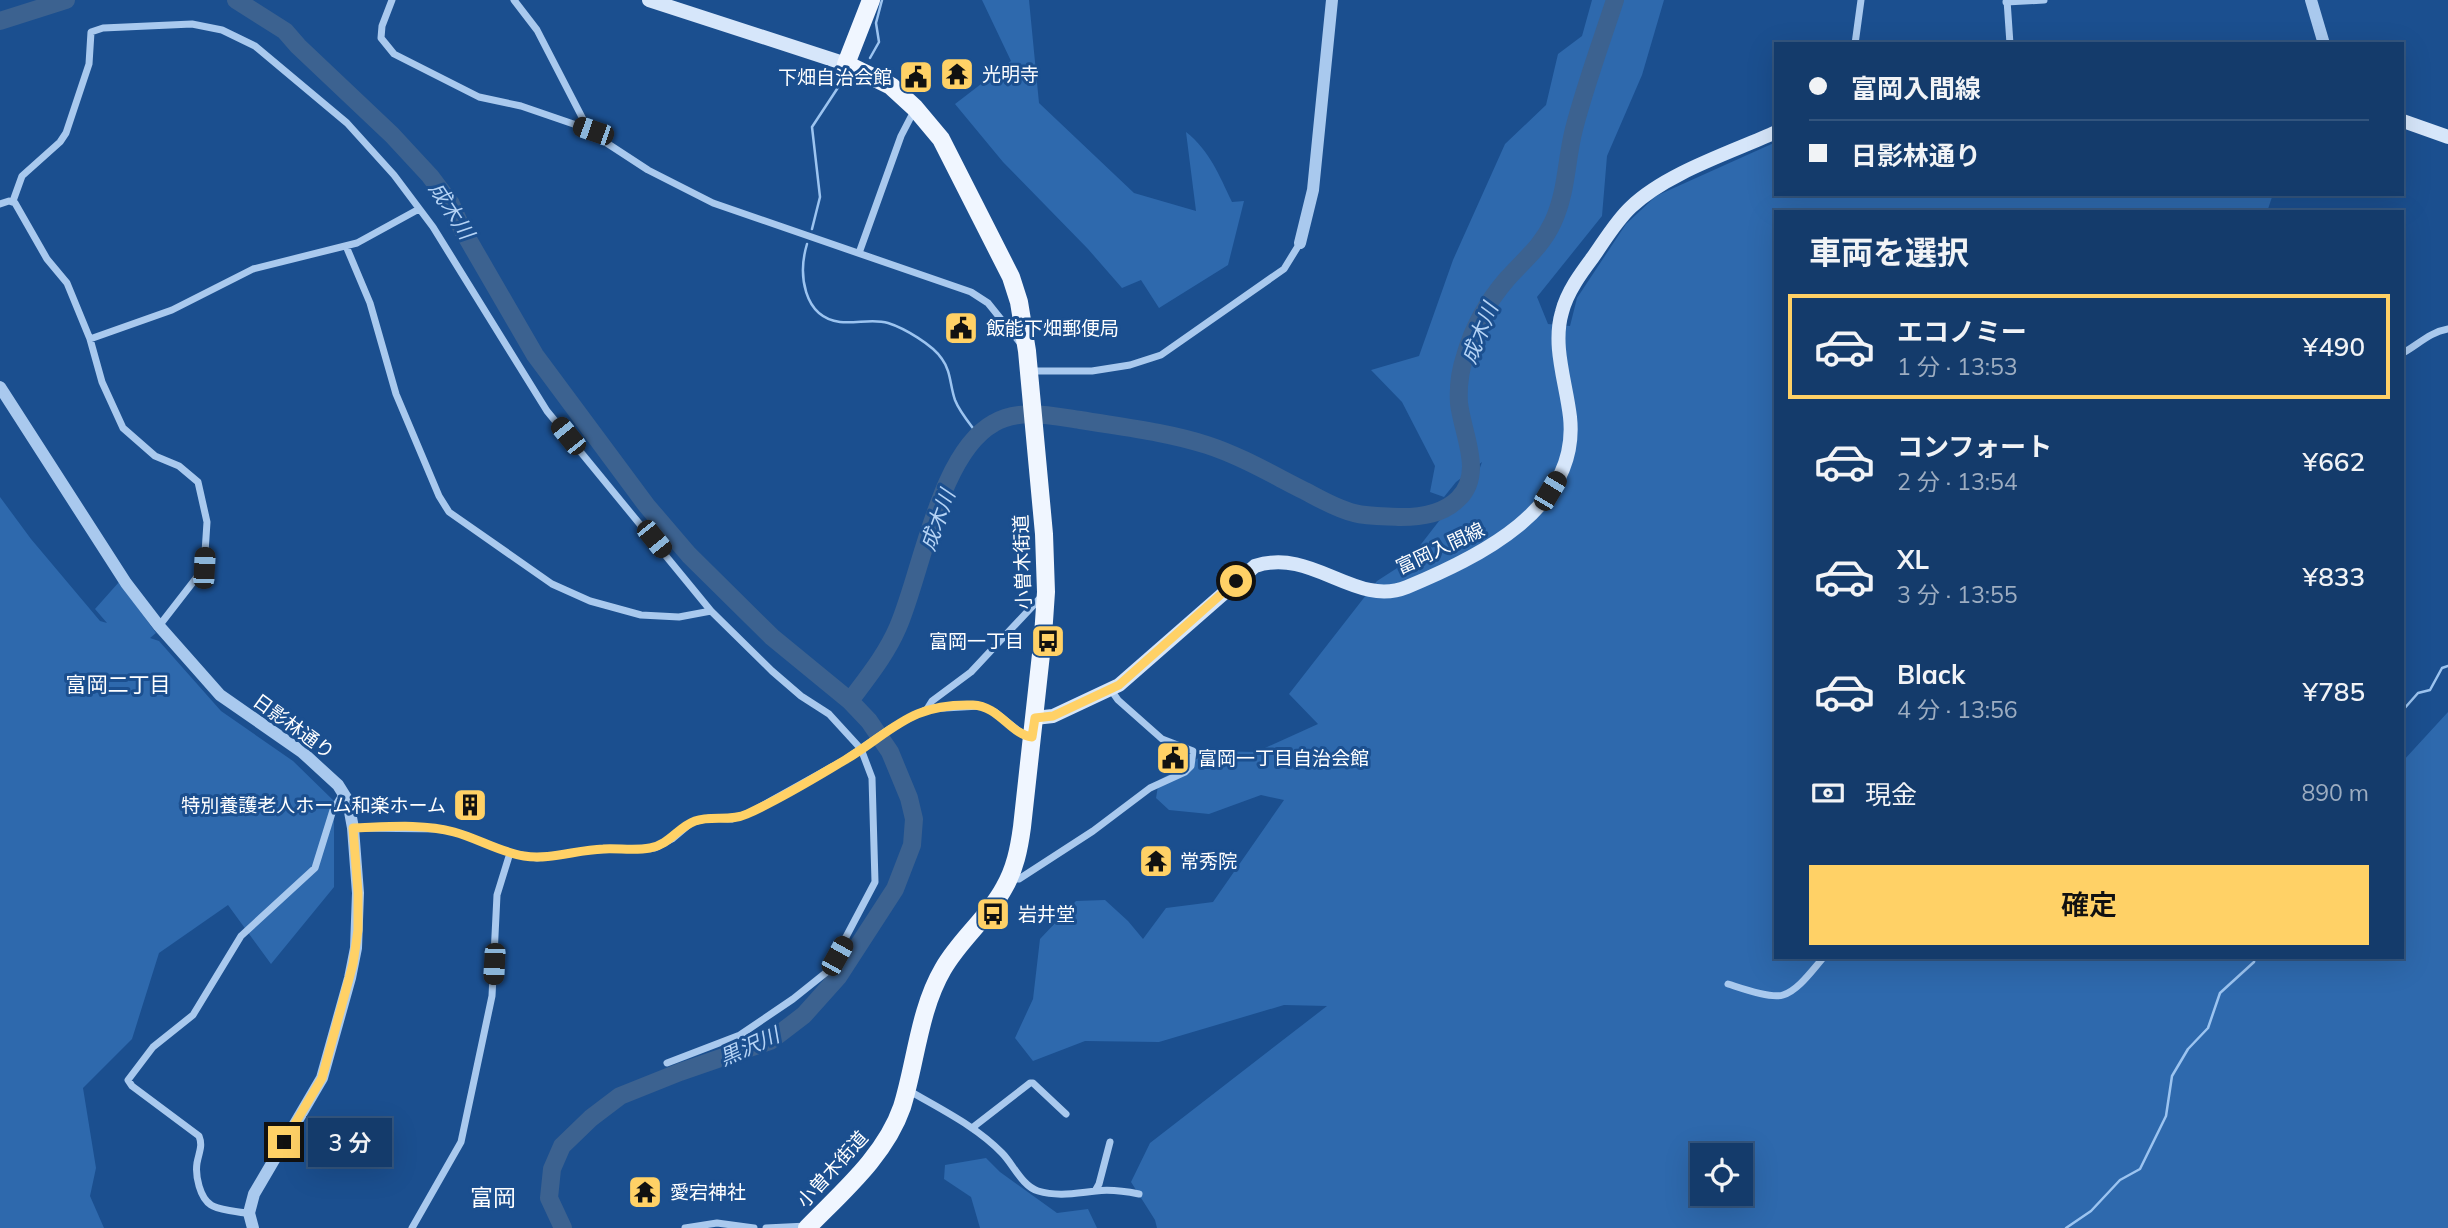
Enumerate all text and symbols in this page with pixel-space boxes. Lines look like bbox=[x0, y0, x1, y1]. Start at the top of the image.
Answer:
temple icon: 光明寺 bbox=[938, 55, 976, 93]
public building icon: 下畑自治会館 bbox=[897, 58, 935, 96]
place label: 光明寺 bbox=[982, 62, 1039, 86]
place label: 下畑自治会館 bbox=[778, 65, 892, 89]
text: 富岡入間線 bbox=[1851, 72, 1981, 105]
car bbox=[570, 114, 617, 148]
text: 日影林通り bbox=[1851, 139, 1981, 172]
water label: 成木川 bbox=[424, 177, 481, 245]
text: 車両を選択 bbox=[1809, 232, 1969, 272]
water label: 成木川 bbox=[1455, 297, 1504, 367]
public building icon: 飯能下畑郵便局 bbox=[942, 309, 980, 347]
icon: car bbox=[1813, 315, 1876, 378]
text: エコノミー bbox=[1897, 315, 2027, 348]
place label: 飯能下畑郵便局 bbox=[986, 316, 1119, 340]
text: ¥490 bbox=[2303, 330, 2365, 363]
text: 1 分 · 13:53 bbox=[1897, 352, 2018, 381]
car bbox=[547, 413, 590, 459]
icon: car bbox=[1813, 430, 1876, 493]
text: コンフォート bbox=[1897, 430, 2052, 463]
text: ¥662 bbox=[2303, 445, 2365, 478]
text: 2 分 · 13:54 bbox=[1897, 467, 2018, 496]
car bbox=[1531, 468, 1570, 514]
water label: 成木川 bbox=[914, 484, 961, 554]
street label: 小曽木街道 bbox=[1008, 514, 1036, 610]
car bbox=[633, 516, 676, 562]
street label: 富岡入間線 bbox=[1392, 517, 1488, 579]
text: XL bbox=[1897, 543, 1929, 576]
icon: car bbox=[1813, 545, 1876, 608]
car bbox=[193, 546, 216, 590]
text: ¥833 bbox=[2303, 560, 2365, 593]
route start bbox=[1220, 565, 1252, 597]
text: 3 分 · 13:55 bbox=[1897, 580, 2018, 609]
bus stop icon: 富岡一丁目 bbox=[1029, 622, 1067, 660]
place label: 富岡一丁目 bbox=[929, 629, 1024, 653]
text: Black bbox=[1897, 658, 1965, 691]
icon: car bbox=[1813, 660, 1876, 723]
district label: 富岡二丁目 bbox=[66, 671, 171, 697]
text: ¥785 bbox=[2303, 675, 2365, 708]
street label: 日影林通り bbox=[249, 688, 339, 764]
text: 4 分 · 13:56 bbox=[1897, 695, 2018, 724]
public building icon: 富岡一丁目自治会館 bbox=[1154, 739, 1192, 777]
place label: 富岡一丁目自治会館 bbox=[1198, 746, 1369, 770]
icon: cash bbox=[1809, 774, 1847, 812]
text: 現金 bbox=[1865, 778, 1917, 811]
text: 890 m bbox=[2301, 778, 2369, 807]
building icon: 特別養護老人ホーム和楽ホーム bbox=[451, 786, 489, 824]
place label: 特別養護老人ホーム和楽ホーム bbox=[181, 793, 446, 817]
temple icon: 常秀院 bbox=[1137, 842, 1175, 880]
place label: 常秀院 bbox=[1180, 849, 1237, 873]
button: 確定 bbox=[1809, 865, 2369, 945]
bus stop icon: 岩井堂 bbox=[974, 895, 1012, 933]
place label: 岩井堂 bbox=[1018, 902, 1075, 926]
car bbox=[818, 933, 857, 979]
car bbox=[483, 942, 506, 986]
water label: 黒沢川 bbox=[715, 1020, 785, 1071]
callout: 3 分 bbox=[308, 1118, 392, 1166]
route end bbox=[268, 1126, 300, 1158]
street label: 小曽木街道 bbox=[791, 1126, 873, 1212]
text: 3 分 bbox=[329, 1128, 371, 1157]
map controls bbox=[1690, 1143, 1753, 1206]
button: locate bbox=[1690, 1143, 1753, 1206]
temple icon: 愛宕神社 bbox=[626, 1173, 664, 1211]
place label: 愛宕神社 bbox=[670, 1180, 746, 1204]
district label: 富岡 bbox=[470, 1183, 516, 1212]

